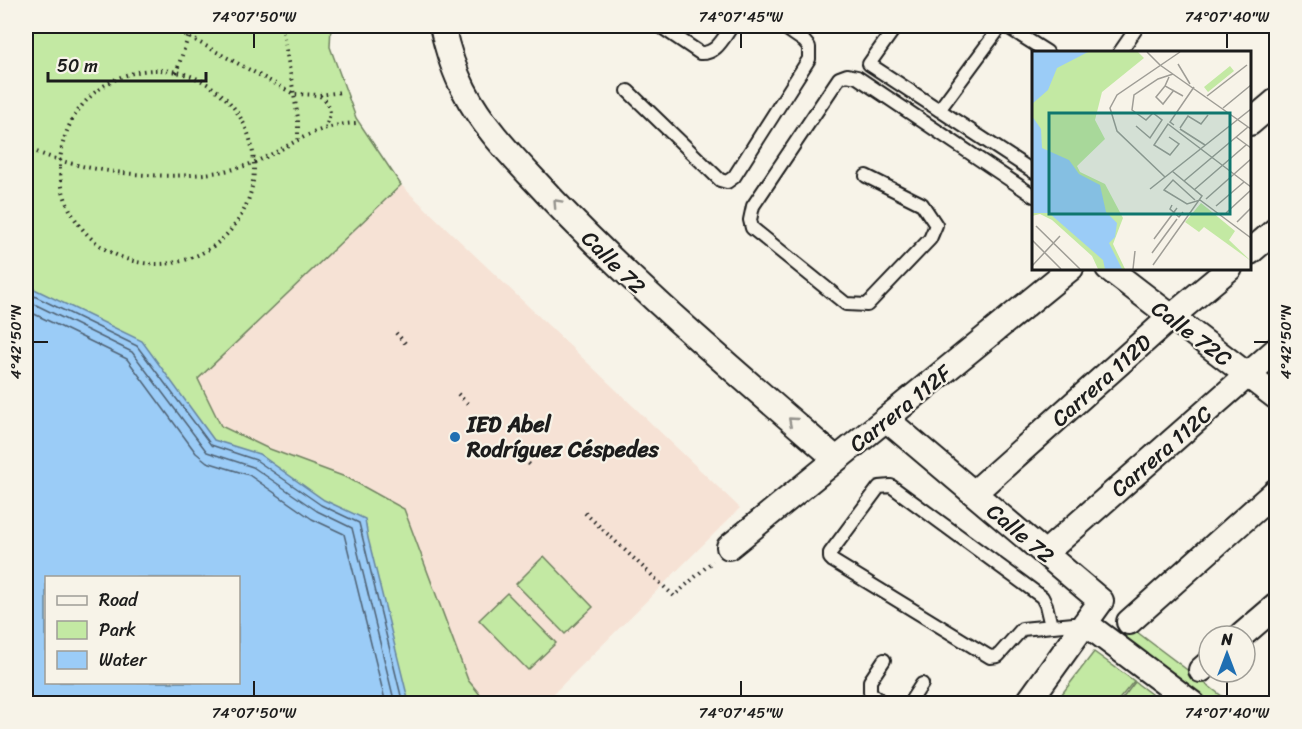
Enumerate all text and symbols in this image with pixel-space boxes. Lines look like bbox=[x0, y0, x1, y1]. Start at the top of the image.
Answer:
text: 74°07'50"W bbox=[212, 4, 297, 30]
text: 74°07'45"W bbox=[699, 4, 784, 30]
text: 74°07'40"W bbox=[1185, 4, 1270, 30]
scale bar bbox=[48, 45, 206, 83]
text: 50 m bbox=[57, 50, 98, 82]
inset map bbox=[1032, 51, 1251, 270]
one-way arrow bbox=[553, 200, 564, 211]
street label: Calle 72 bbox=[572, 220, 656, 304]
street label: Calle 72C bbox=[1143, 290, 1241, 377]
text: 4°42'50"N bbox=[3, 304, 29, 379]
text: 4°42'50"N bbox=[1273, 304, 1299, 379]
street label: Carrera 112D bbox=[1042, 324, 1161, 437]
street label: Carrera 112F bbox=[840, 354, 961, 462]
street label: Carrera 112C bbox=[1101, 395, 1222, 507]
place label: IED Abel Rodríguez Céspedes bbox=[466, 405, 660, 469]
one-way arrow bbox=[788, 417, 799, 428]
marker: IED Abel Rodríguez Céspedes bbox=[448, 430, 462, 444]
street label: Calle 72 bbox=[978, 493, 1064, 574]
legend bbox=[45, 576, 240, 684]
text: Road bbox=[99, 584, 139, 616]
text: Park bbox=[99, 614, 136, 646]
north arrow bbox=[1197, 624, 1257, 684]
text: N bbox=[1220, 625, 1233, 654]
text: Water bbox=[99, 644, 148, 676]
text: 74°07'50"W bbox=[212, 700, 297, 726]
text: 74°07'45"W bbox=[699, 700, 784, 726]
text: 74°07'40"W bbox=[1185, 700, 1270, 726]

